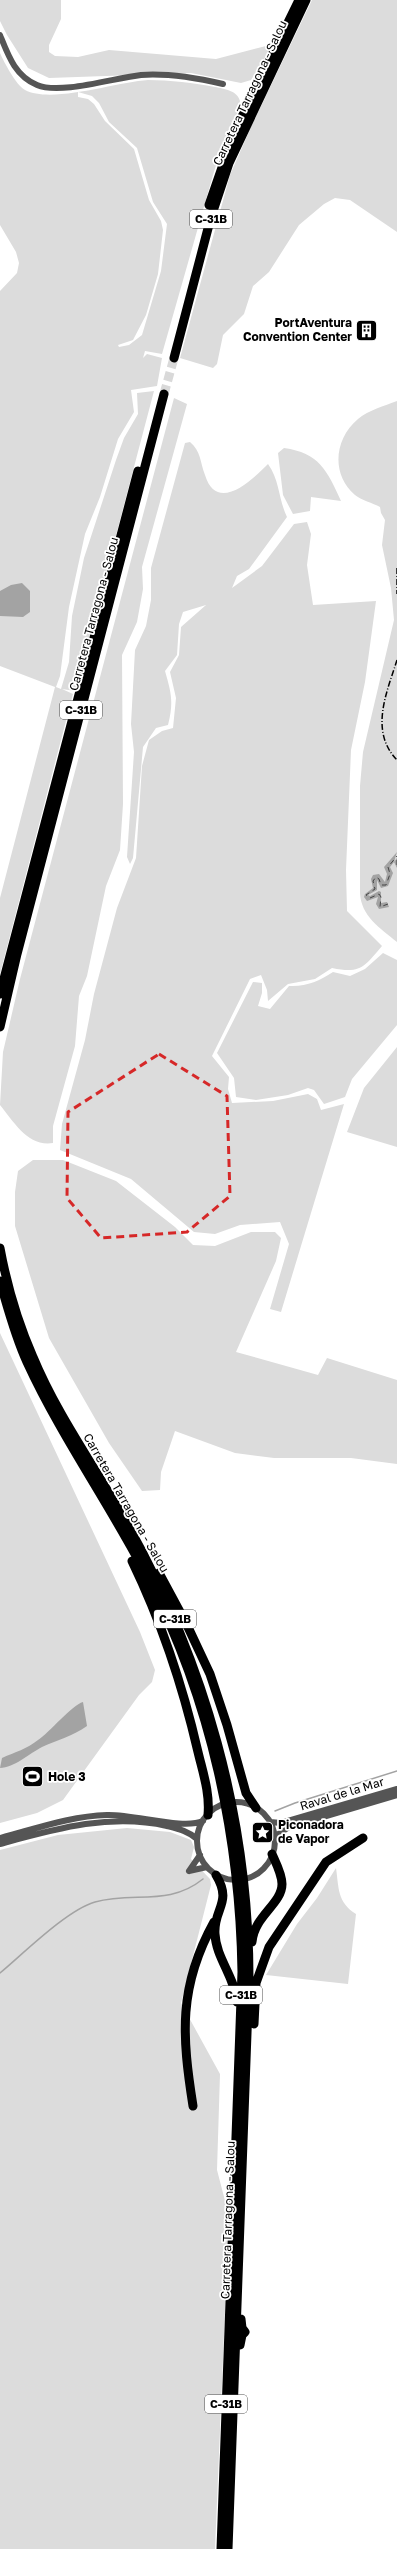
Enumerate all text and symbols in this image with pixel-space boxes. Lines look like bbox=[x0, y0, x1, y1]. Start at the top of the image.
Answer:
street label: Carretera Tarragona - Salou bbox=[209, 18, 290, 168]
road number: C-31B bbox=[190, 210, 232, 228]
place label: PortAventura Convention Center bbox=[243, 315, 352, 344]
building icon: PortAventura Convention Center bbox=[354, 317, 380, 343]
street label: Carretera Tarragona - Salou bbox=[66, 535, 121, 692]
road number: C-31B bbox=[60, 701, 102, 719]
street label: Carretera Tarragona - Salou bbox=[80, 1430, 173, 1575]
road number: C-31B bbox=[154, 1610, 196, 1628]
sports icon: Hole 3 bbox=[20, 1764, 46, 1790]
place label: Hole 3 bbox=[48, 1769, 86, 1784]
street label: Raval de la Mar bbox=[298, 1773, 386, 1813]
place label: Piconadora de Vapor bbox=[278, 1817, 344, 1846]
place icon: Piconadora de Vapor bbox=[249, 1819, 275, 1845]
road number: C-31B bbox=[220, 1986, 262, 2004]
street label: Carretera Tarragona - Salou bbox=[217, 2141, 238, 2299]
road number: C-31B bbox=[205, 2395, 247, 2413]

